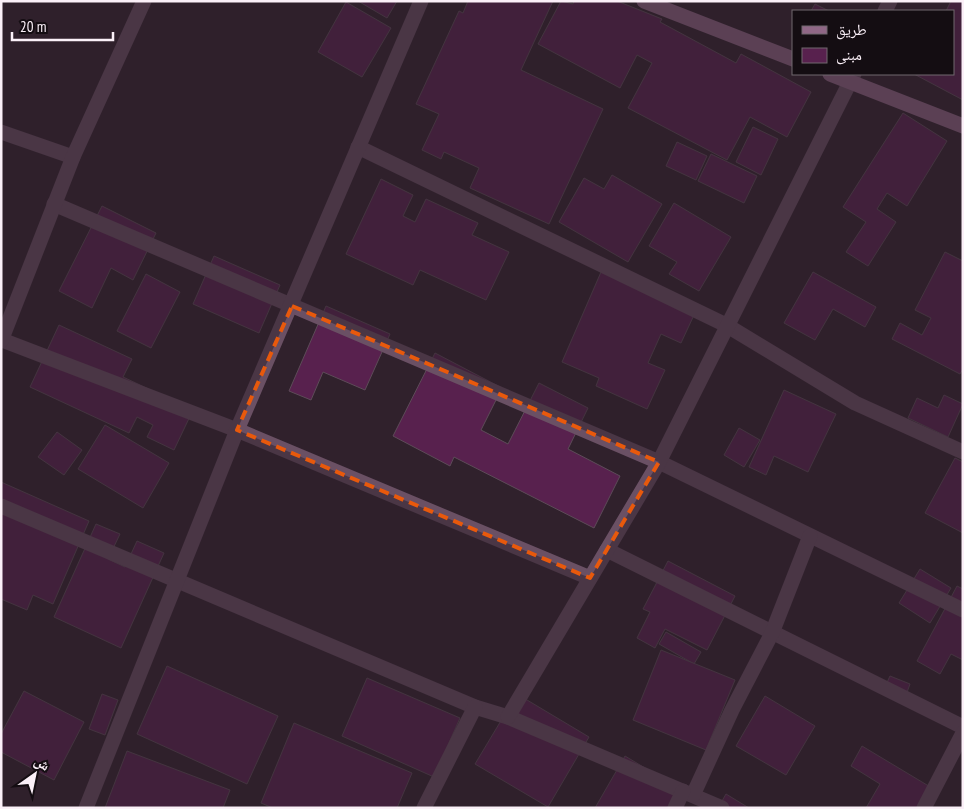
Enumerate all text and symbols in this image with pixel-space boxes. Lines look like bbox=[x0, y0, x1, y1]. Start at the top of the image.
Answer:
scale bar bbox=[12, 10, 114, 42]
legend bbox=[792, 10, 954, 75]
text: 20 m bbox=[20, 17, 46, 36]
text: طريق bbox=[836, 20, 867, 40]
text: مبنى bbox=[836, 45, 862, 65]
north arrow bbox=[10, 749, 60, 799]
text: ش bbox=[31, 752, 53, 775]

